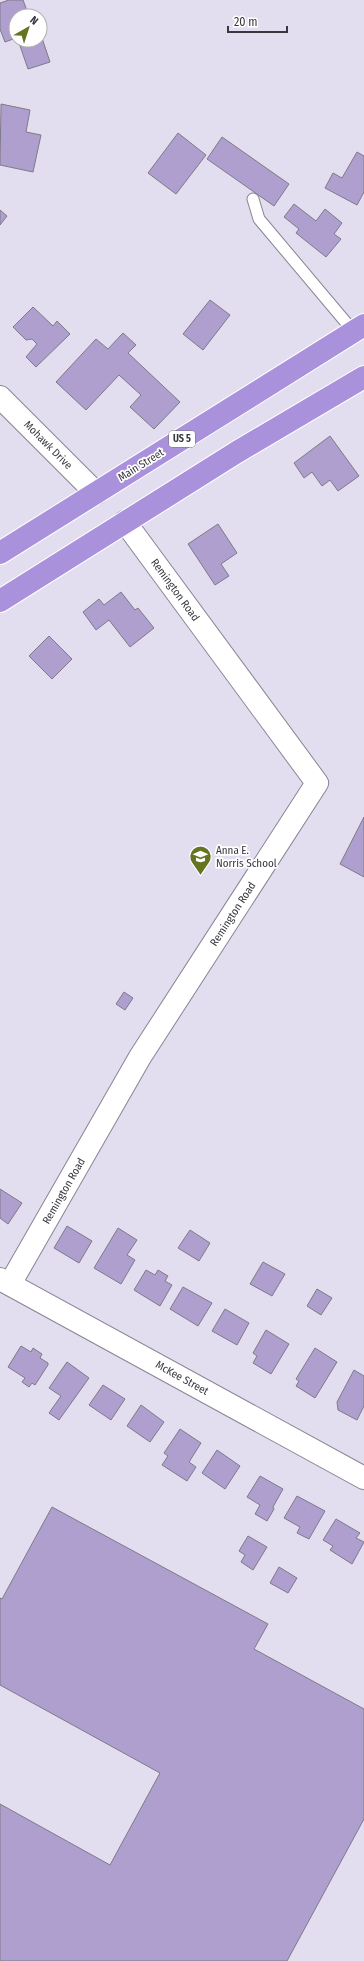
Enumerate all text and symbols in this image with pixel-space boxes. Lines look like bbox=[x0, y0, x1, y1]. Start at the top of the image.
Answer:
north arrow bbox=[8, 8, 48, 48]
scale bar bbox=[228, 8, 287, 34]
text: N bbox=[27, 13, 41, 28]
text: 20 m bbox=[234, 15, 258, 29]
street label: Mohawk Drive bbox=[21, 418, 75, 472]
road number: US 5 bbox=[169, 431, 195, 447]
street label: Main Street bbox=[116, 446, 167, 484]
street label: Remington Road bbox=[148, 556, 202, 624]
school or university icon: Anna E. Norris School bbox=[188, 843, 214, 876]
place label: Anna E. Norris School bbox=[216, 844, 277, 870]
street label: Remington Road bbox=[207, 879, 259, 949]
street label: Remington Road bbox=[40, 1156, 88, 1226]
street label: McKee Street bbox=[153, 1358, 211, 1398]

